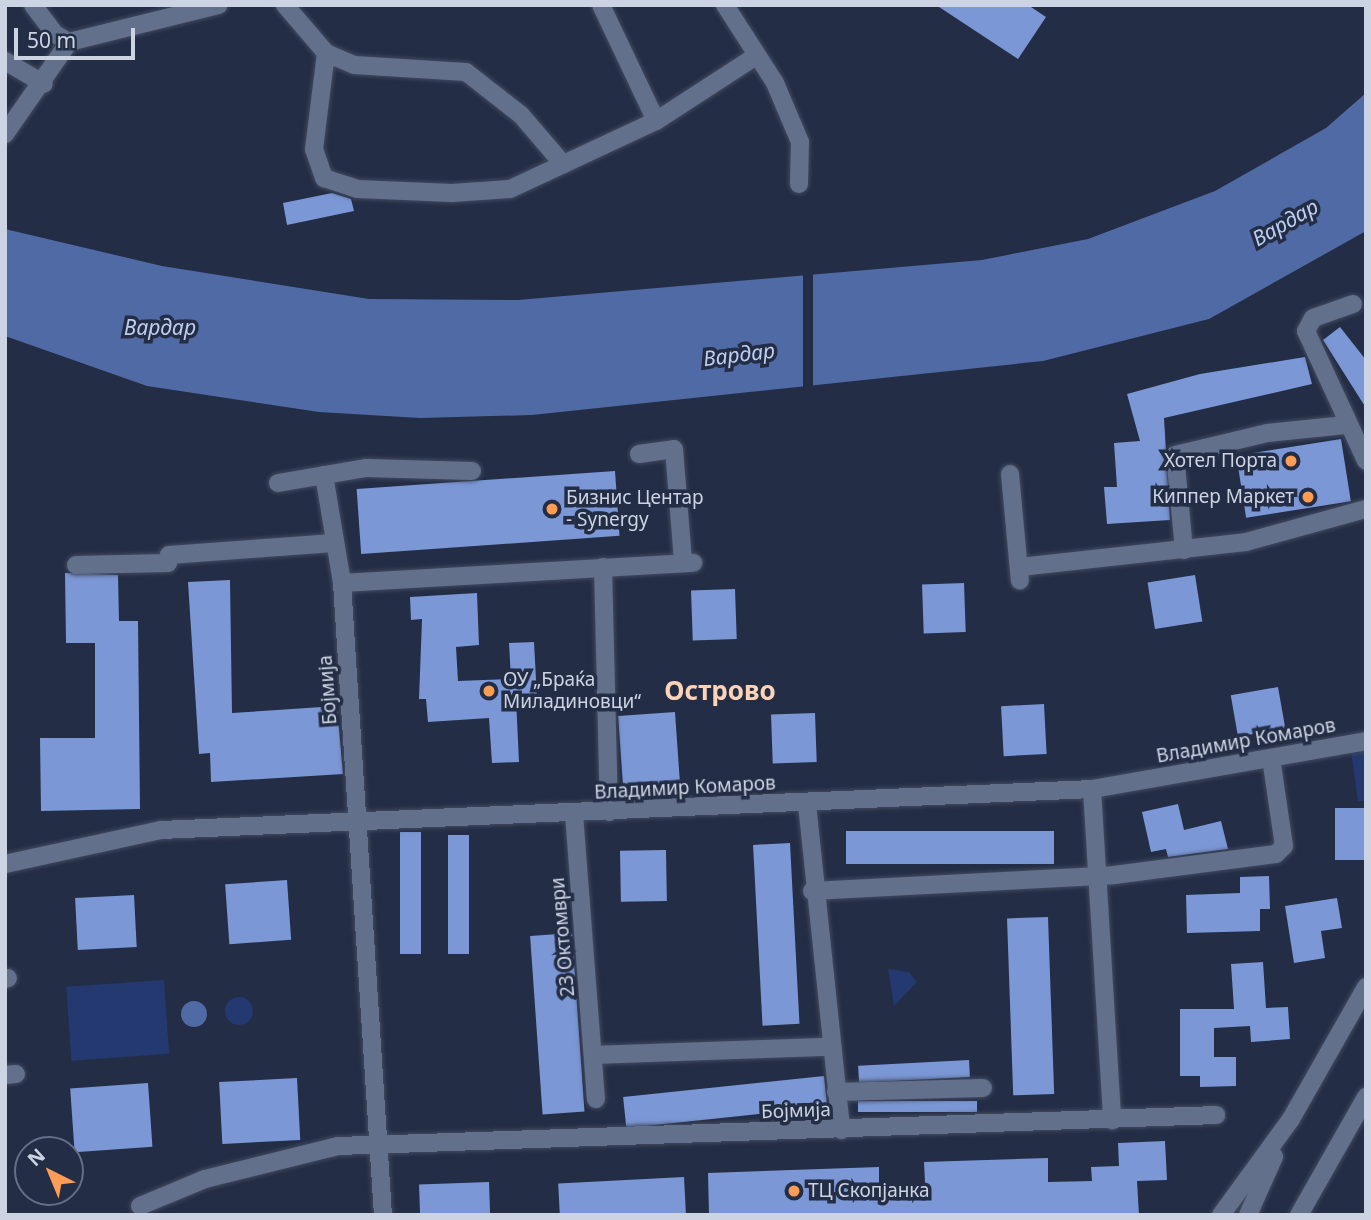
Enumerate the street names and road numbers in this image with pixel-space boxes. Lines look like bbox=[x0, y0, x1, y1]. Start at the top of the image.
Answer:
street label: Бојмија bbox=[314, 654, 342, 726]
street label: Владимир Комаров bbox=[1155, 714, 1337, 768]
street label: Владимир Комаров bbox=[594, 772, 776, 804]
street label: 23 Октомври bbox=[546, 876, 580, 998]
street label: Бојмија bbox=[761, 1098, 831, 1124]

